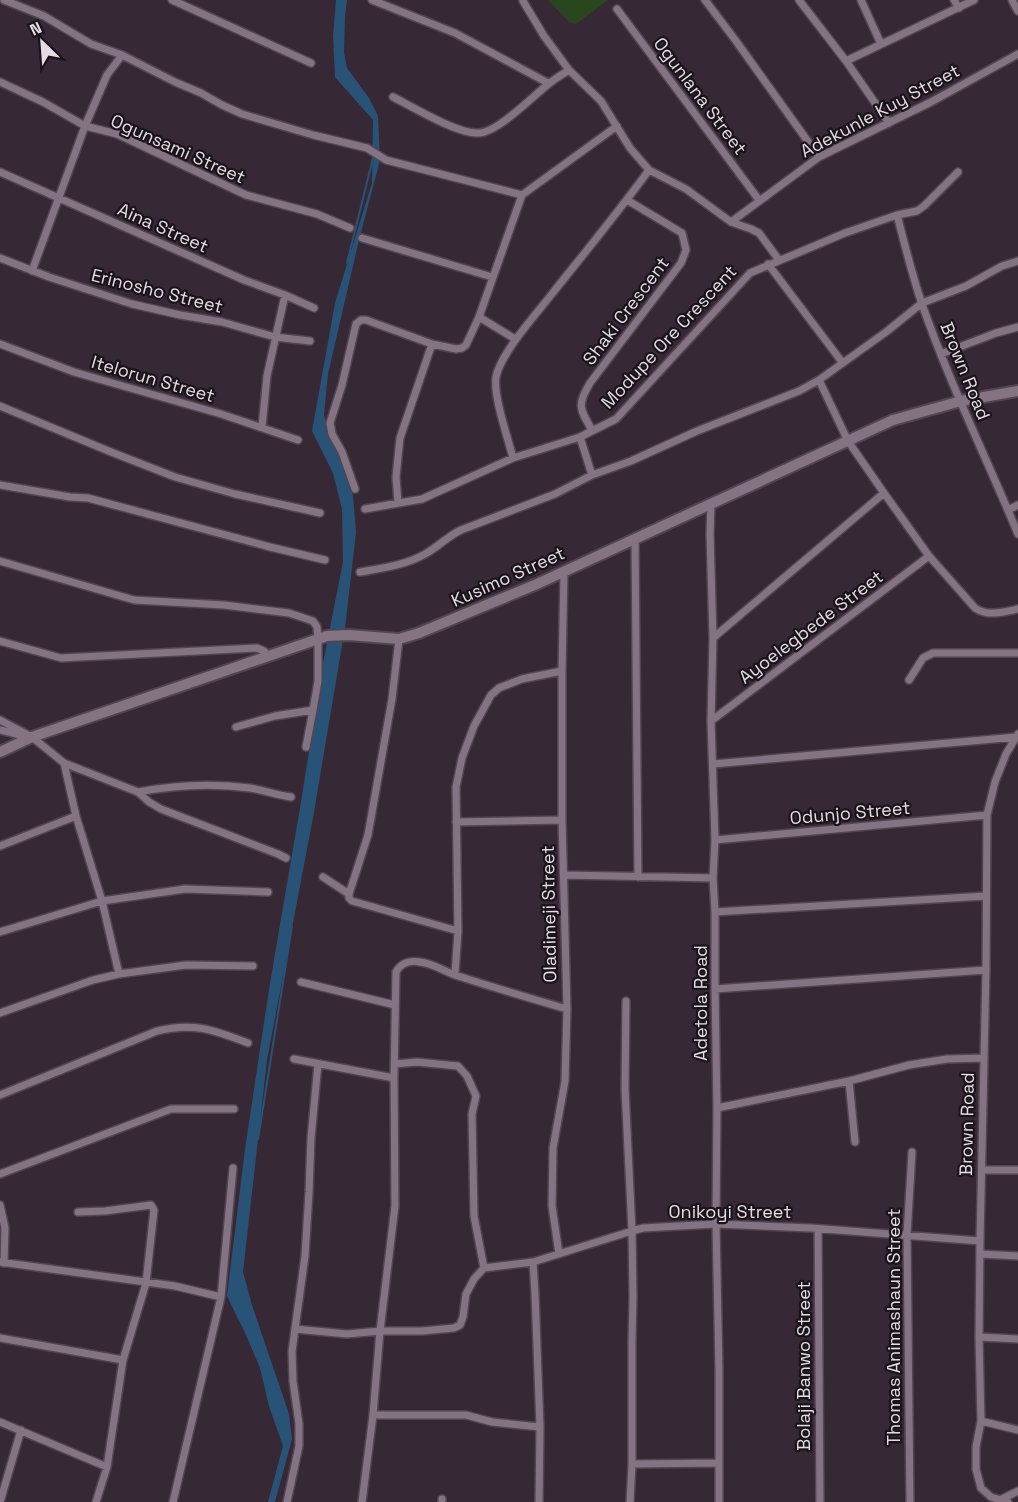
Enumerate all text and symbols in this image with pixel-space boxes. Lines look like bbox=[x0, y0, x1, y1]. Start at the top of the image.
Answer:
north arrow bbox=[12, 12, 72, 72]
text: N bbox=[27, 17, 45, 41]
street label: Ogunlana Street bbox=[649, 32, 752, 159]
street label: Adekunle Kuy Street bbox=[796, 59, 964, 162]
street label: Ogunsami Street bbox=[107, 109, 249, 189]
street label: Aina Street bbox=[114, 197, 212, 258]
street label: Shaki Crescent bbox=[577, 252, 674, 369]
street label: Modupe Ore Crescent bbox=[596, 260, 741, 413]
street label: Erinosho Street bbox=[89, 263, 225, 318]
street label: Brown Road bbox=[935, 318, 996, 423]
street label: Itelorun Street bbox=[89, 350, 217, 407]
street label: Kusimo Street bbox=[447, 541, 568, 612]
street label: Ayoelegbede Street bbox=[734, 565, 887, 688]
street label: Odunjo Street bbox=[789, 796, 911, 829]
street label: Oladimeji Street bbox=[536, 845, 561, 983]
street label: Adetola Road bbox=[689, 945, 712, 1061]
street label: Brown Road bbox=[954, 1072, 979, 1176]
street label: Onikoyi Street bbox=[669, 1200, 791, 1223]
street label: Thomas Animashaun Street bbox=[882, 1208, 905, 1446]
street label: Bolaji Banwo Street bbox=[792, 1281, 815, 1451]

